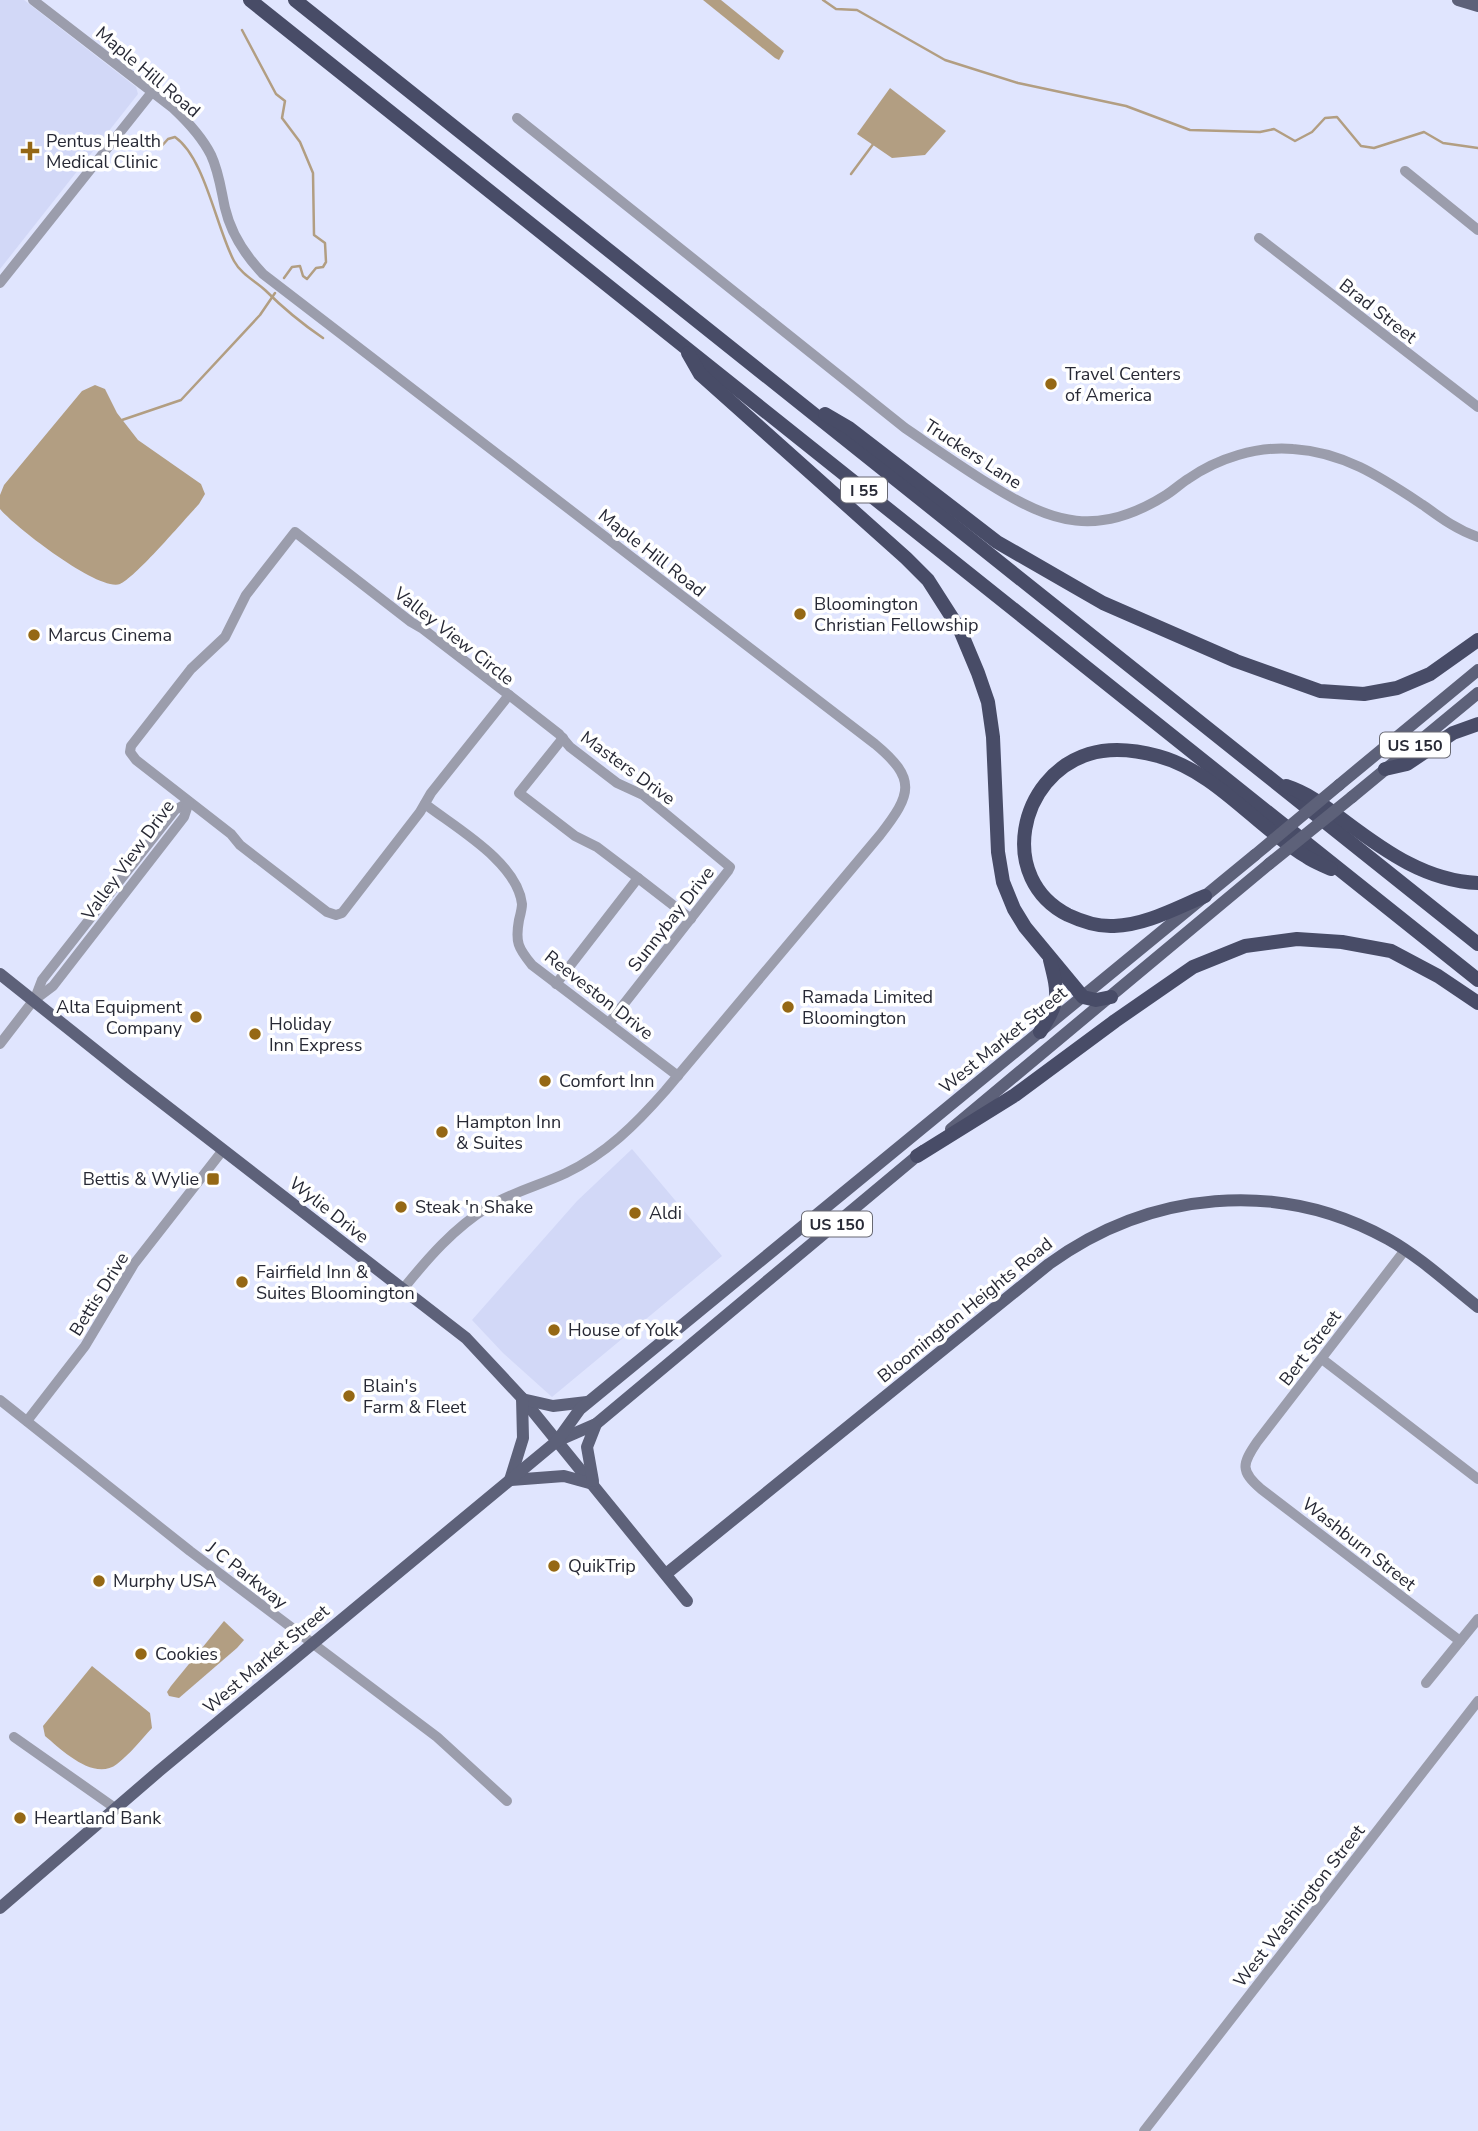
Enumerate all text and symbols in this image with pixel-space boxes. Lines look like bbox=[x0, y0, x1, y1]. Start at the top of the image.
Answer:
street label: Maple Hill Road bbox=[91, 21, 205, 123]
place label: Pentus Health Medical Clinic bbox=[46, 129, 161, 174]
marker: Pentus Health Medical Clinic bbox=[20, 141, 40, 161]
street label: Brad Street bbox=[1334, 273, 1422, 349]
place label: Travel Centers of America bbox=[1065, 362, 1181, 407]
marker: Travel Centers of America bbox=[1043, 376, 1059, 392]
street label: Truckers Lane bbox=[920, 414, 1026, 494]
road number: I 55 bbox=[841, 477, 887, 503]
street label: Maple Hill Road bbox=[593, 504, 711, 602]
street label: Valley View Circle bbox=[388, 581, 519, 691]
place label: Bloomington Christian Fellowship bbox=[814, 592, 978, 637]
marker: Bloomington Christian Fellowship bbox=[792, 606, 808, 622]
place label: Marcus Cinema bbox=[48, 623, 172, 647]
marker: Marcus Cinema bbox=[26, 627, 42, 643]
street label: Masters Drive bbox=[576, 725, 680, 811]
road number: US 150 bbox=[1380, 732, 1450, 758]
street label: Valley View Drive bbox=[76, 795, 180, 926]
street label: Sunnybay Drive bbox=[622, 861, 720, 977]
street label: Reeveston Drive bbox=[540, 945, 658, 1045]
street label: West Market Street bbox=[934, 981, 1072, 1099]
place label: Ramada Limited Bloomington bbox=[802, 985, 933, 1030]
place label: Alta Equipment Company bbox=[56, 995, 183, 1040]
marker: Ramada Limited Bloomington bbox=[780, 999, 796, 1015]
marker: Alta Equipment Company bbox=[188, 1009, 204, 1025]
place label: Holiday Inn Express bbox=[269, 1012, 362, 1057]
marker: Holiday Inn Express bbox=[247, 1026, 263, 1042]
place label: Comfort Inn bbox=[559, 1069, 655, 1093]
marker: Comfort Inn bbox=[537, 1073, 553, 1089]
place label: Hampton Inn & Suites bbox=[456, 1110, 561, 1155]
marker: Hampton Inn & Suites bbox=[434, 1124, 450, 1140]
place label: Bettis & Wylie bbox=[83, 1167, 199, 1191]
marker: Bettis & Wylie bbox=[205, 1171, 221, 1187]
street label: Wylie Drive bbox=[284, 1171, 374, 1249]
place label: Steak 'n Shake bbox=[415, 1195, 533, 1219]
marker: Steak 'n Shake bbox=[393, 1199, 409, 1215]
place label: Aldi bbox=[649, 1201, 682, 1225]
marker: Aldi bbox=[627, 1205, 643, 1221]
road number: US 150 bbox=[802, 1212, 872, 1236]
street label: Bloomington Heights Road bbox=[873, 1232, 1057, 1388]
street label: Bettis Drive bbox=[64, 1248, 134, 1340]
place label: Fairfield Inn & Suites Bloomington bbox=[256, 1260, 415, 1305]
marker: Fairfield Inn & Suites Bloomington bbox=[234, 1274, 250, 1290]
street label: Bert Street bbox=[1274, 1305, 1347, 1391]
place label: House of Yolk bbox=[568, 1318, 680, 1342]
marker: House of Yolk bbox=[546, 1322, 562, 1338]
place label: Blain's Farm & Fleet bbox=[363, 1374, 467, 1419]
marker: Blain's Farm & Fleet bbox=[341, 1388, 357, 1404]
street label: Washburn Street bbox=[1297, 1492, 1421, 1596]
street label: J C Parkway bbox=[201, 1535, 293, 1615]
place label: QuikTrip bbox=[568, 1554, 636, 1578]
marker: QuikTrip bbox=[546, 1558, 562, 1574]
place label: Murphy USA bbox=[113, 1569, 217, 1593]
marker: Murphy USA bbox=[91, 1573, 107, 1589]
street label: West Market Street bbox=[198, 1599, 335, 1719]
place label: Cookies bbox=[155, 1642, 218, 1666]
marker: Cookies bbox=[133, 1646, 149, 1662]
place label: Heartland Bank bbox=[34, 1806, 162, 1830]
marker: Heartland Bank bbox=[12, 1810, 28, 1826]
street label: West Washington Street bbox=[1228, 1819, 1371, 1992]

